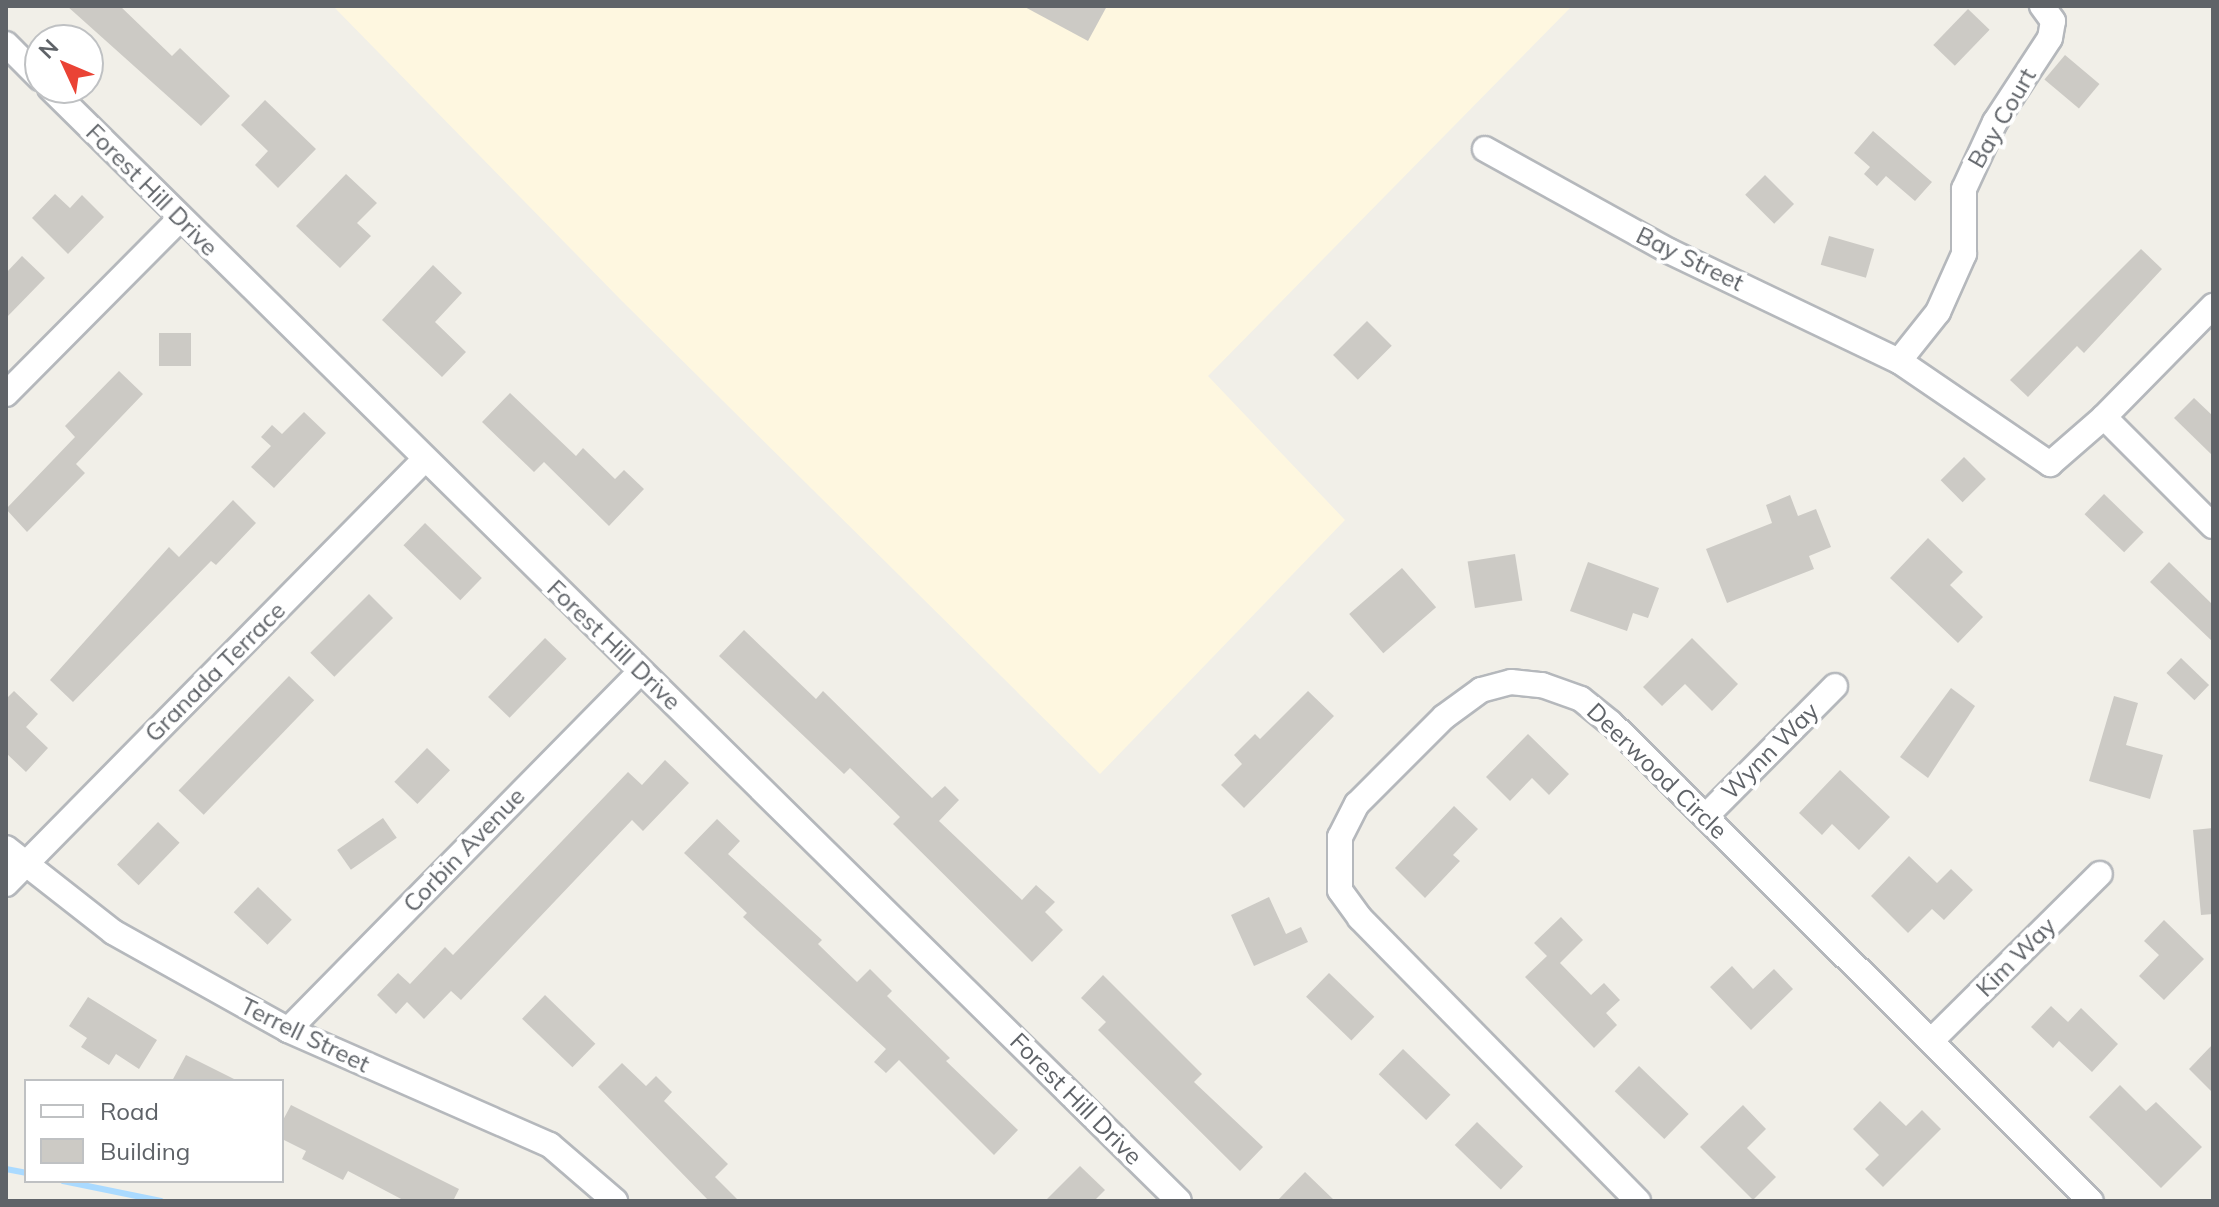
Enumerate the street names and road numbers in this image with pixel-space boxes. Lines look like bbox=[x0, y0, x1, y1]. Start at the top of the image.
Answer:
street label: Bay Court bbox=[1962, 63, 2042, 173]
street label: Forest Hill Drive bbox=[80, 118, 224, 262]
street label: Bay Street bbox=[1632, 221, 1748, 297]
street label: Forest Hill Drive bbox=[541, 574, 687, 716]
street label: Granada Terrace bbox=[139, 596, 291, 748]
street label: Wynn Way bbox=[1715, 696, 1825, 806]
street label: Deerwood Circle bbox=[1581, 697, 1733, 845]
street label: Corbin Avenue bbox=[397, 782, 531, 918]
street label: Kim Way bbox=[1970, 911, 2062, 1003]
street label: Terrell Street bbox=[236, 991, 374, 1079]
street label: Forest Hill Drive bbox=[1004, 1027, 1148, 1171]

